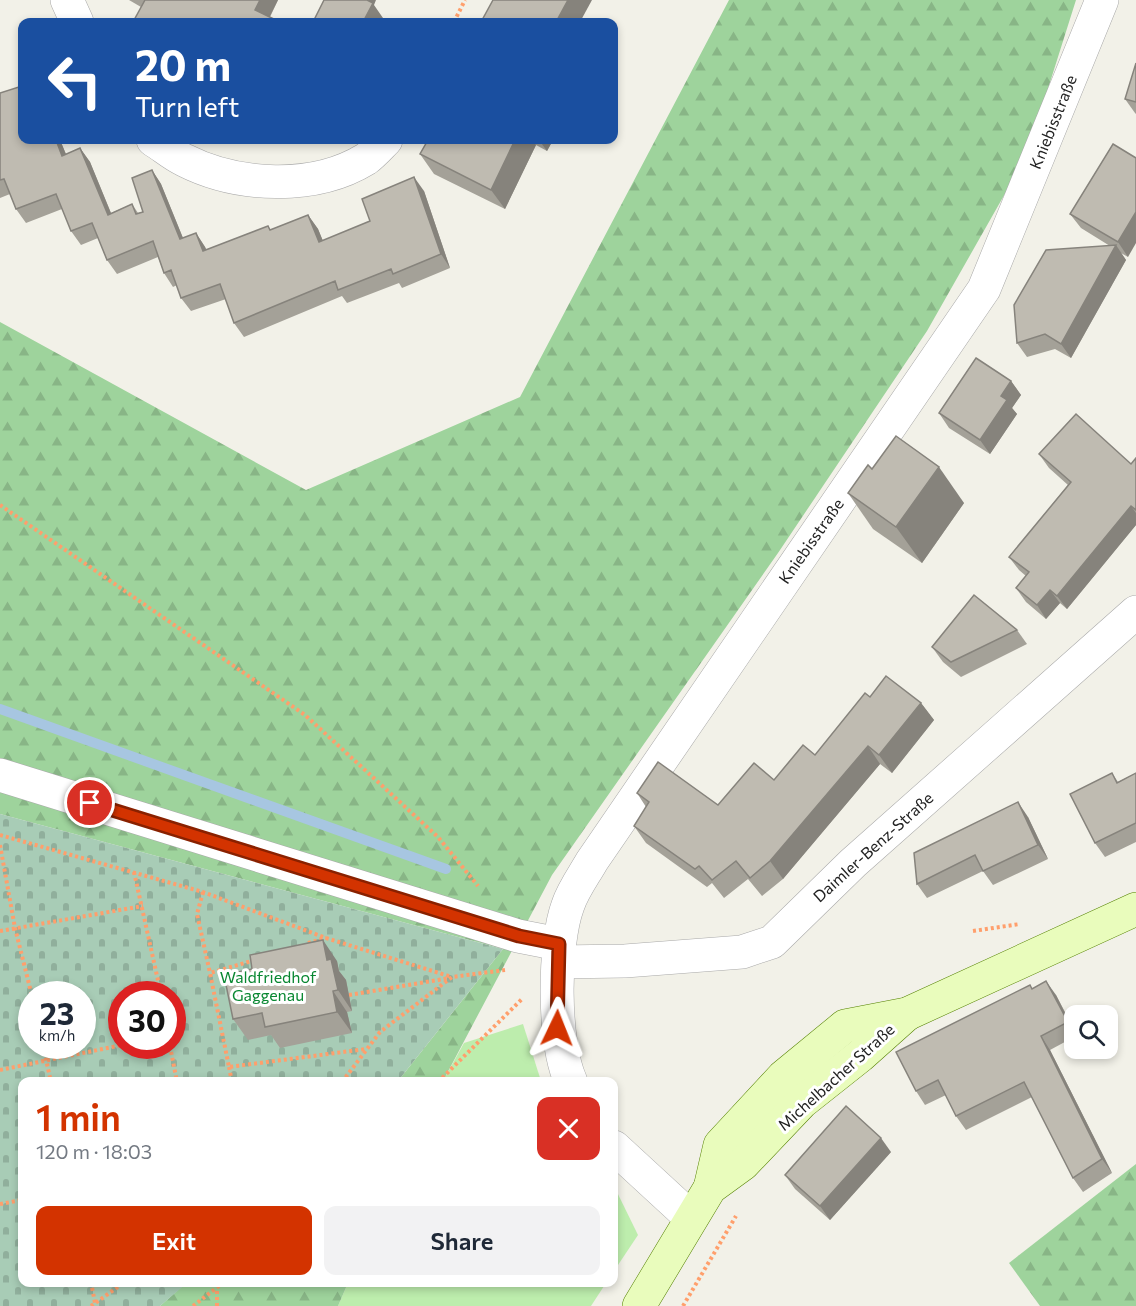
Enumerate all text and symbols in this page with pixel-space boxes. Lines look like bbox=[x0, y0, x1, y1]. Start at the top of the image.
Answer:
text: 20 m bbox=[135, 38, 231, 90]
icon: left bbox=[36, 42, 114, 120]
street label: Kniebisstraße bbox=[1025, 72, 1080, 172]
text: Turn left bbox=[135, 90, 239, 123]
street label: Kniebisstraße bbox=[774, 494, 847, 587]
pin bbox=[64, 777, 115, 828]
icon: arrive bbox=[73, 786, 106, 819]
street label: Daimler-Benz-Straße bbox=[809, 788, 937, 906]
park label: Waldfriedhof Gaggenau bbox=[220, 967, 317, 1004]
speed limit sign: 30 bbox=[108, 981, 186, 1059]
text: 23 bbox=[40, 994, 74, 1031]
position arrow bbox=[525, 996, 589, 1060]
map controls bbox=[1064, 1005, 1118, 1059]
button: search bbox=[1064, 1005, 1118, 1059]
street label: Michelbacher Straße bbox=[773, 1019, 898, 1134]
text: km/h bbox=[39, 1026, 75, 1044]
text: 1 min bbox=[36, 1094, 121, 1138]
button: close bbox=[537, 1097, 600, 1160]
text: 120 m · 18:03 bbox=[36, 1139, 152, 1163]
button: Exit bbox=[36, 1206, 312, 1275]
button: Share bbox=[324, 1206, 600, 1275]

